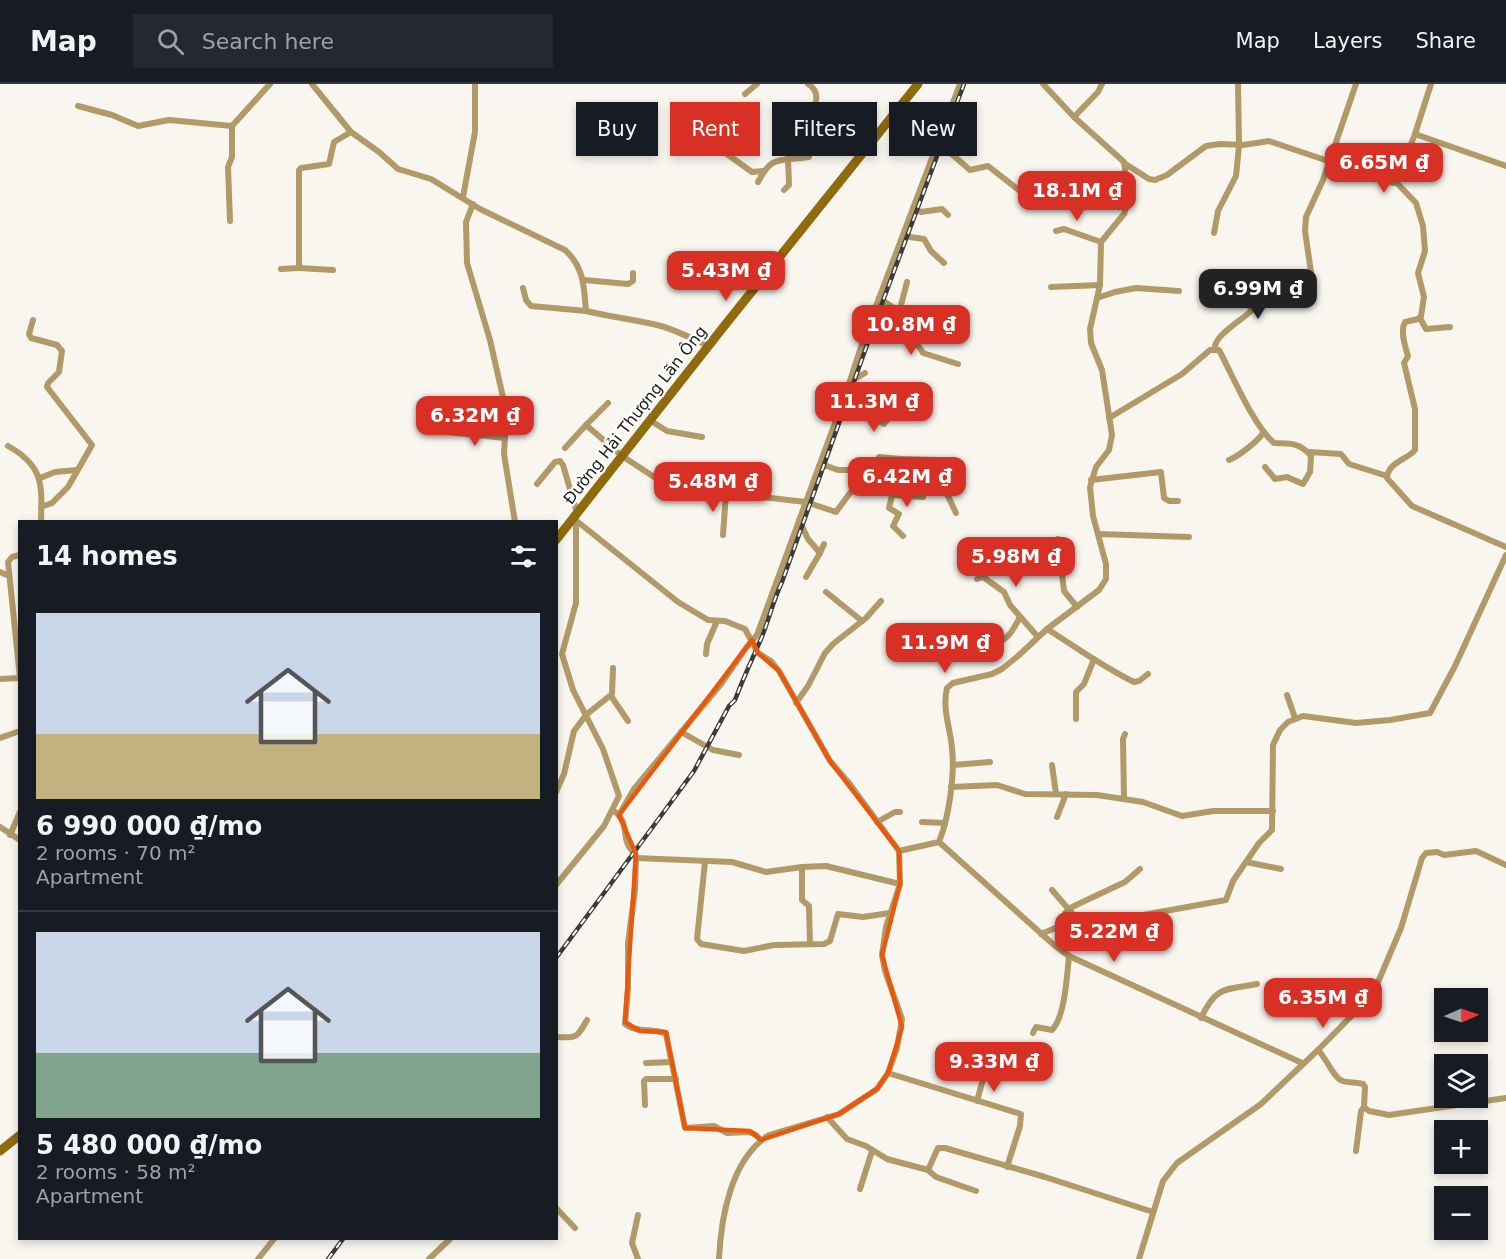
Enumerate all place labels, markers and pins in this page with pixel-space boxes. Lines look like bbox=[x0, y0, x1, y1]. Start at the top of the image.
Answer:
pin: 6.65M ₫ bbox=[1329, 143, 1439, 194]
pin: 18.1M ₫ bbox=[1022, 171, 1132, 222]
pin: 5.43M ₫ bbox=[671, 251, 781, 302]
pin: 6.99M ₫ bbox=[1203, 269, 1313, 320]
pin: 10.8M ₫ bbox=[856, 305, 966, 356]
pin: 11.3M ₫ bbox=[819, 382, 929, 433]
pin: 6.32M ₫ bbox=[420, 396, 530, 447]
pin: 6.42M ₫ bbox=[852, 457, 962, 508]
pin: 5.48M ₫ bbox=[658, 462, 768, 513]
pin: 5.98M ₫ bbox=[961, 537, 1071, 588]
pin: 11.9M ₫ bbox=[890, 623, 1000, 674]
pin: 5.22M ₫ bbox=[1059, 912, 1169, 963]
pin: 6.35M ₫ bbox=[1268, 978, 1378, 1029]
pin: 9.33M ₫ bbox=[939, 1042, 1049, 1093]

